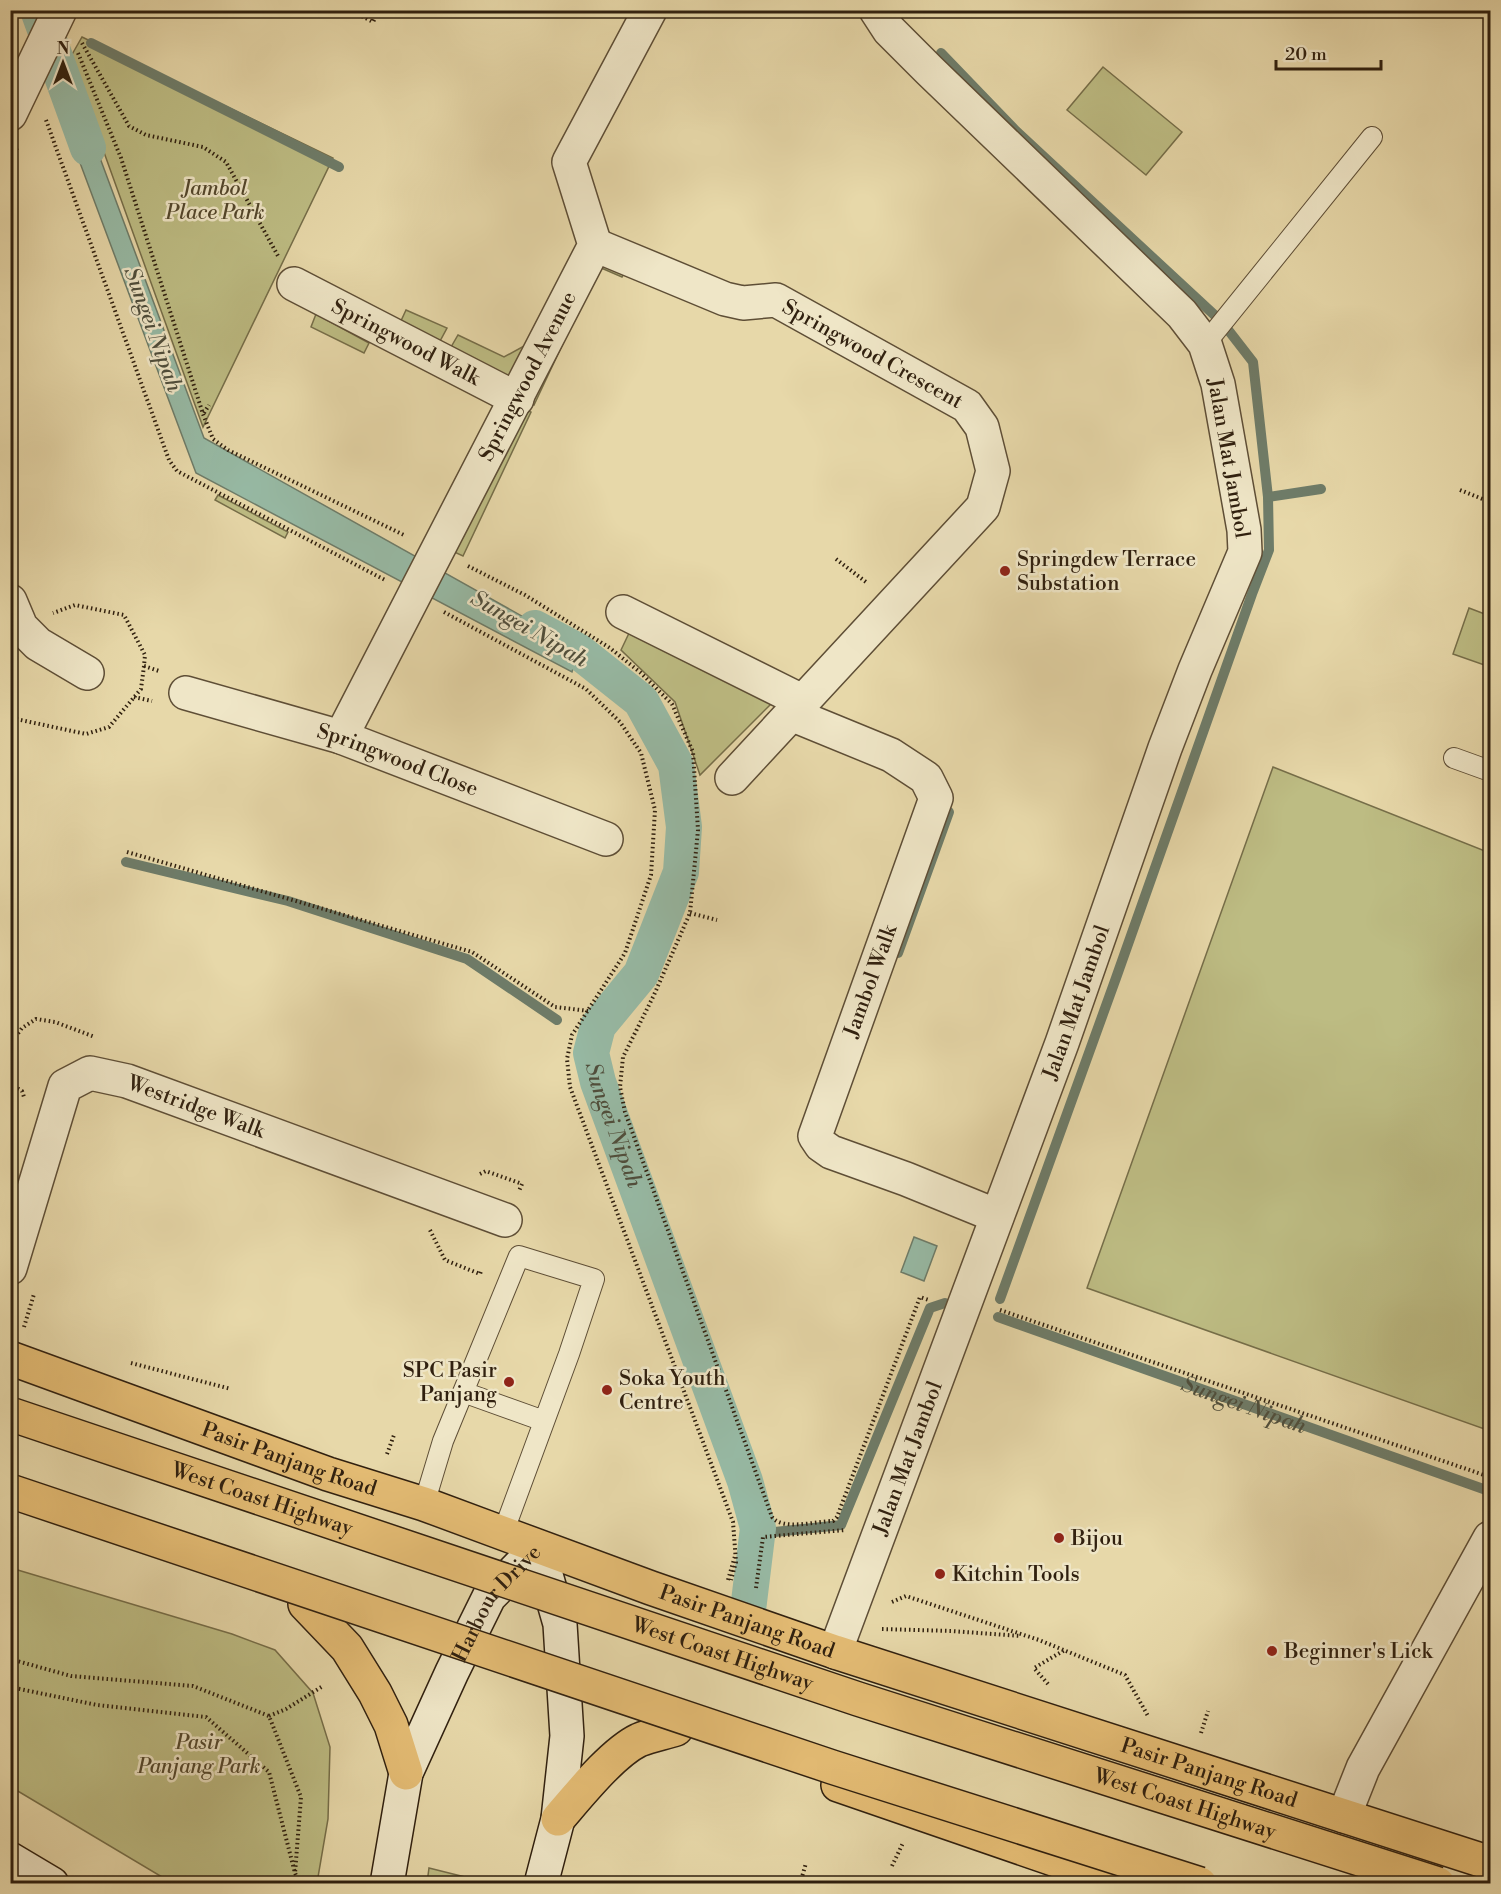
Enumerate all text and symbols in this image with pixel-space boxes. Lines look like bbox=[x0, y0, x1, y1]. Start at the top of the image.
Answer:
north arrow bbox=[33, 33, 93, 93]
scale bar bbox=[1276, 33, 1381, 71]
text: N bbox=[57, 39, 70, 59]
text: 20 m bbox=[1285, 43, 1327, 66]
park label: Jambol Place Park bbox=[165, 176, 264, 226]
water label: Sungei Nipah bbox=[118, 263, 188, 396]
street label: Springwood Avenue bbox=[474, 287, 583, 466]
street label: Springwood Walk bbox=[327, 294, 485, 392]
street label: Springwood Crescent bbox=[777, 294, 968, 415]
street label: Jalan Mat Jambol bbox=[1201, 375, 1255, 540]
place label: Springdew Terrace Substation bbox=[1017, 547, 1196, 597]
marker: Springdew Terrace Substation bbox=[998, 564, 1012, 578]
water label: Sungei Nipah bbox=[466, 585, 593, 674]
street label: Springwood Close bbox=[314, 719, 482, 803]
street label: Jambol Walk bbox=[838, 921, 904, 1042]
street label: Jalan Mat Jambol bbox=[1037, 922, 1116, 1084]
water label: Sungei Nipah bbox=[579, 1060, 648, 1192]
street label: Westridge Walk bbox=[123, 1070, 269, 1145]
place label: SPC Pasir Panjang bbox=[403, 1358, 497, 1408]
place label: Soka Youth Centre bbox=[619, 1366, 726, 1416]
water label: Sungei Nipah bbox=[1177, 1371, 1310, 1440]
marker: SPC Pasir Panjang bbox=[502, 1375, 516, 1389]
street label: Jalan Mat Jambol bbox=[867, 1378, 949, 1540]
marker: Soka Youth Centre bbox=[600, 1383, 614, 1397]
street label: Pasir Panjang Road bbox=[198, 1417, 380, 1502]
street label: West Coast Highway bbox=[167, 1457, 357, 1542]
place label: Bijou bbox=[1070, 1526, 1123, 1552]
marker: Bijou bbox=[1052, 1531, 1066, 1545]
street label: Harbour Drive bbox=[447, 1540, 547, 1667]
place label: Kitchin Tools bbox=[952, 1562, 1080, 1588]
marker: Kitchin Tools bbox=[933, 1567, 947, 1581]
street label: Pasir Panjang Road bbox=[656, 1580, 838, 1665]
street label: West Coast Highway bbox=[627, 1612, 817, 1697]
place label: Beginner's Lick bbox=[1283, 1639, 1434, 1665]
marker: Beginner's Lick bbox=[1265, 1644, 1279, 1658]
park label: Pasir Panjang Park bbox=[136, 1730, 261, 1780]
street label: Pasir Panjang Road bbox=[1117, 1733, 1300, 1814]
street label: West Coast Highway bbox=[1090, 1763, 1280, 1846]

